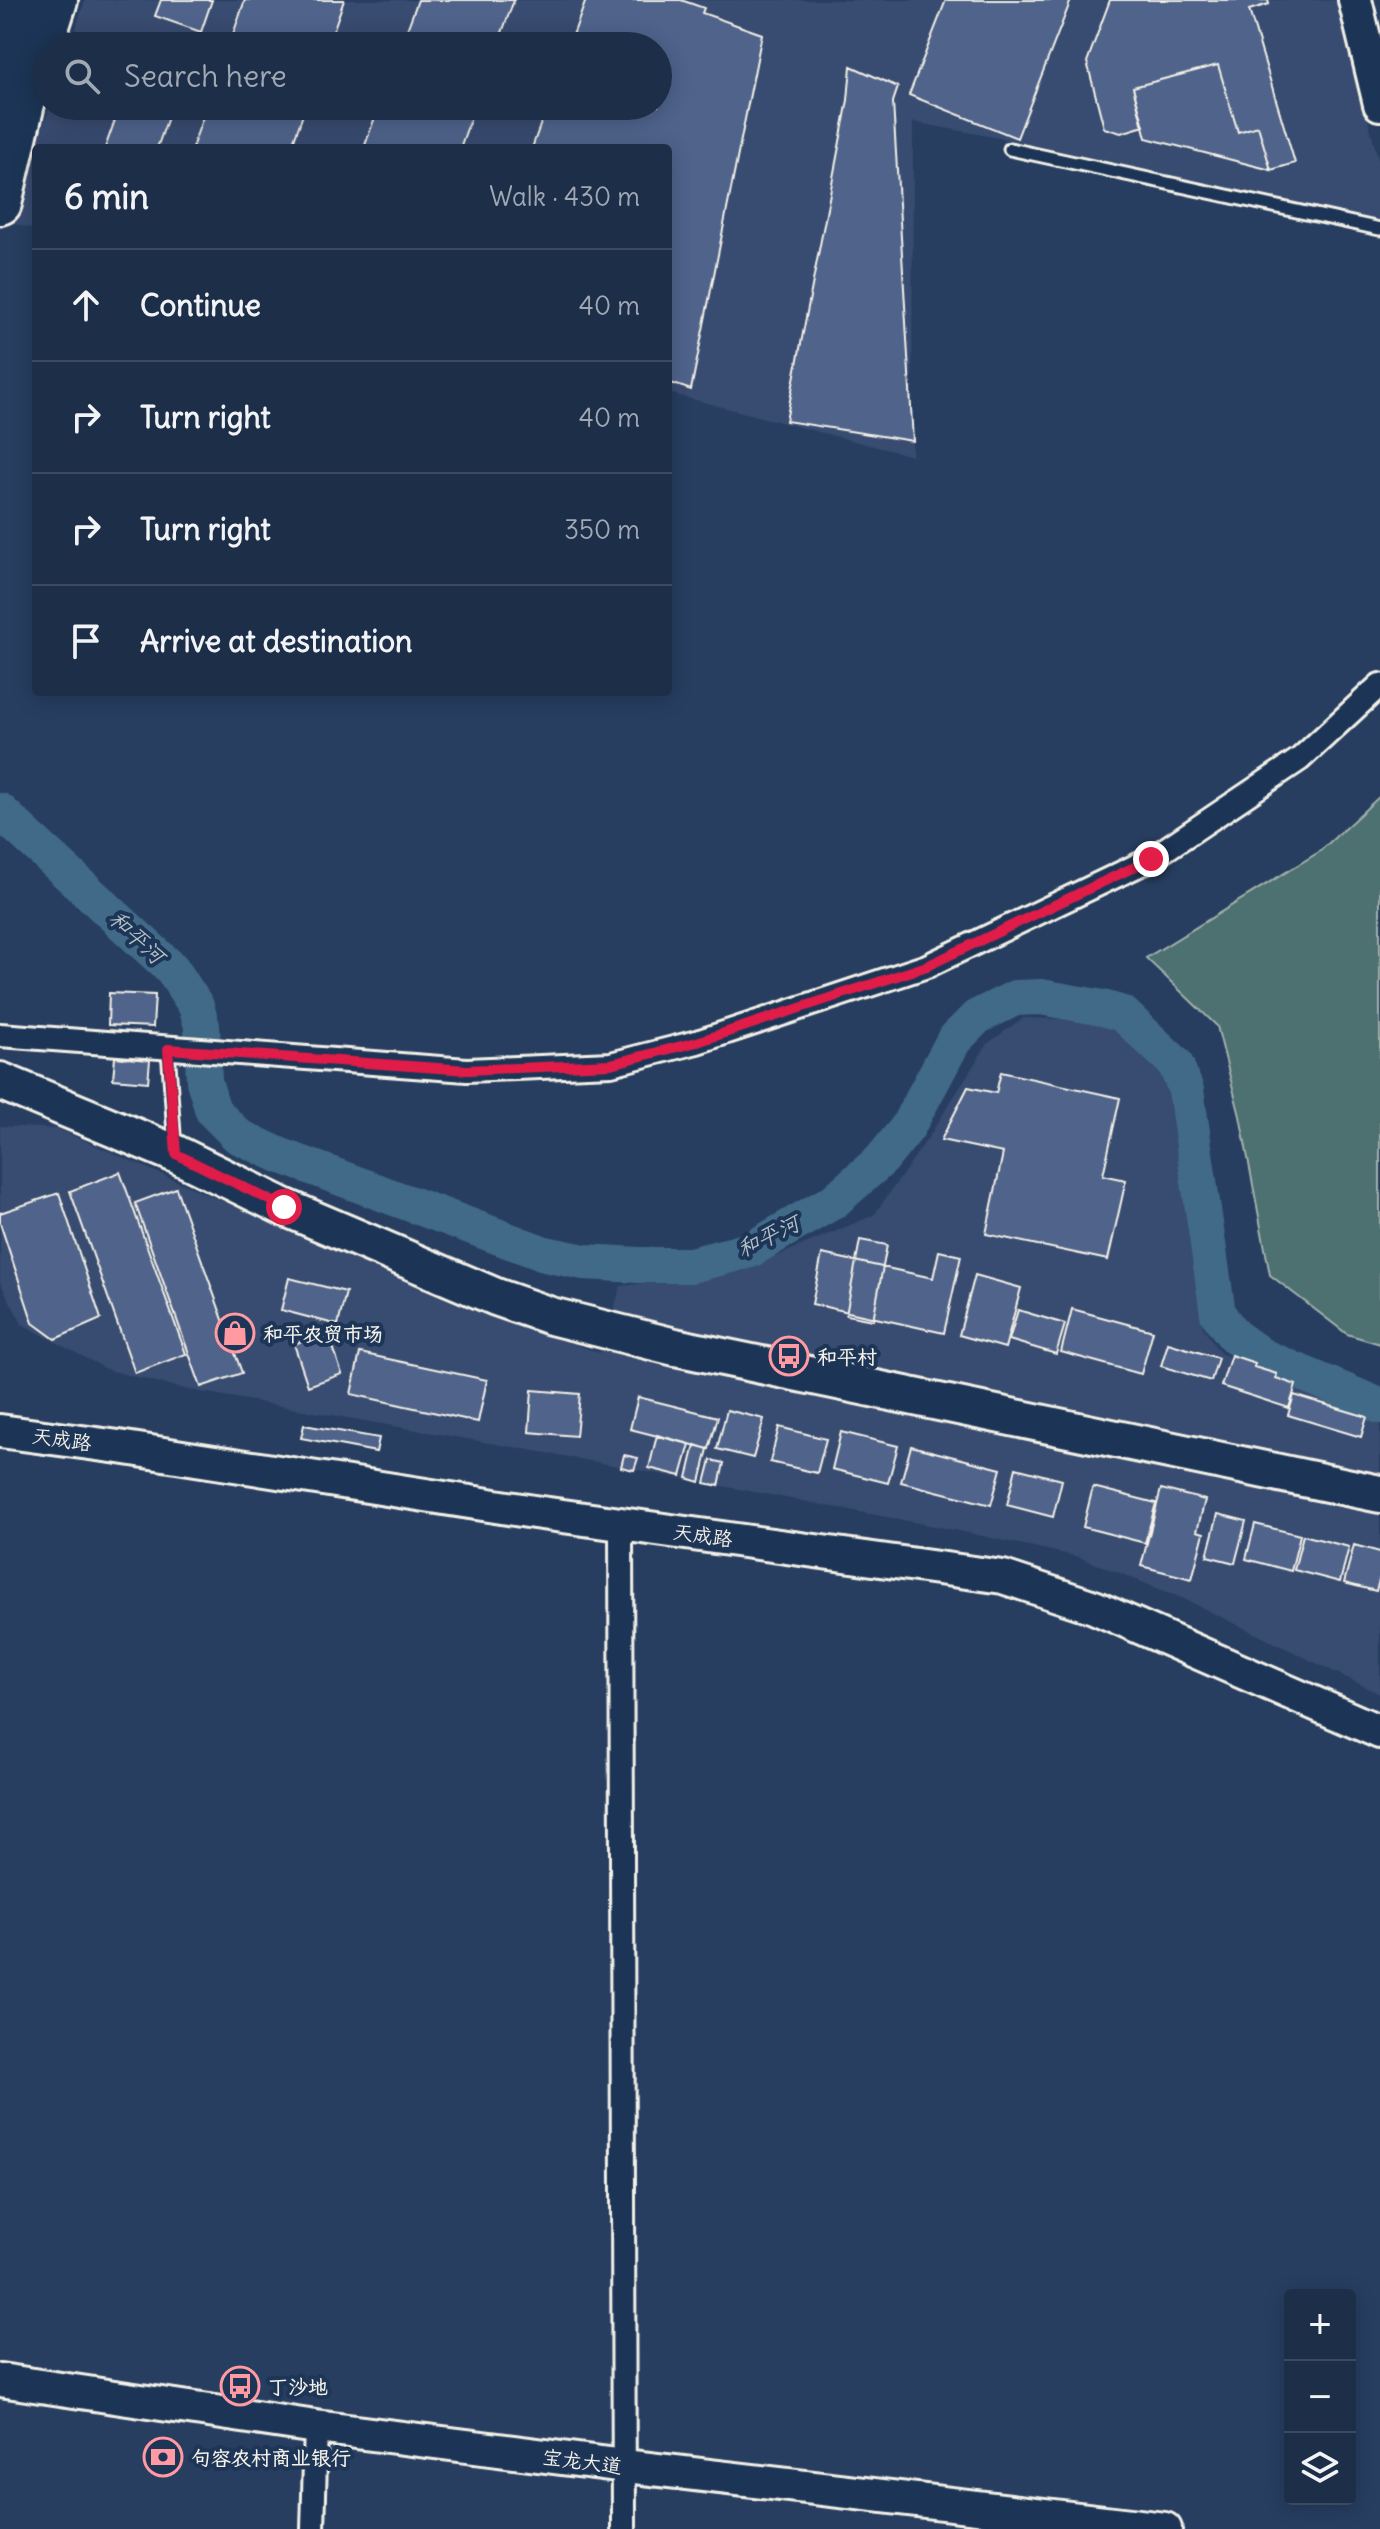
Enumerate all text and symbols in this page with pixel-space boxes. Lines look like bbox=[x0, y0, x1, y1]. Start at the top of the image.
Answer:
search box bbox=[32, 32, 672, 120]
icon: search bbox=[60, 54, 104, 98]
text: Search here bbox=[124, 57, 287, 95]
text: 6 min bbox=[64, 175, 149, 218]
text: Walk · 430 m bbox=[489, 180, 640, 213]
icon: ahead bbox=[64, 283, 108, 327]
text: Continue bbox=[140, 286, 261, 324]
text: 40 m bbox=[579, 289, 640, 322]
icon: right bbox=[64, 395, 108, 439]
text: Turn right bbox=[140, 398, 271, 436]
text: 40 m bbox=[579, 401, 640, 434]
icon: right bbox=[64, 507, 108, 551]
text: Turn right bbox=[140, 510, 271, 548]
text: 350 m bbox=[564, 513, 640, 546]
icon: arrive bbox=[64, 619, 108, 663]
text: Arrive at destination bbox=[140, 622, 412, 660]
route end bbox=[1133, 841, 1169, 877]
water label: 和平河 bbox=[103, 904, 173, 972]
route start bbox=[266, 1189, 302, 1225]
water label: 和平河 bbox=[732, 1208, 806, 1263]
shop icon: 和平农贸市场 bbox=[214, 1312, 256, 1354]
place label: 和平农贸市场 bbox=[263, 1321, 383, 1346]
bus stop icon: 和平村 bbox=[768, 1335, 810, 1377]
place label: 和平村 bbox=[817, 1344, 877, 1369]
street label: 天成路 bbox=[31, 1422, 94, 1456]
street label: 天成路 bbox=[672, 1518, 735, 1552]
map controls bbox=[1284, 2289, 1356, 2505]
button: + bbox=[1284, 2289, 1356, 2361]
button: − bbox=[1284, 2361, 1356, 2433]
bus stop icon: 丁沙地 bbox=[219, 2365, 261, 2407]
place label: 丁沙地 bbox=[268, 2374, 328, 2399]
button: layers bbox=[1284, 2433, 1356, 2505]
bank icon: 句容农村商业银行 bbox=[142, 2436, 184, 2478]
street label: 宝龙大道 bbox=[541, 2444, 623, 2478]
place label: 句容农村商业银行 bbox=[191, 2445, 351, 2470]

